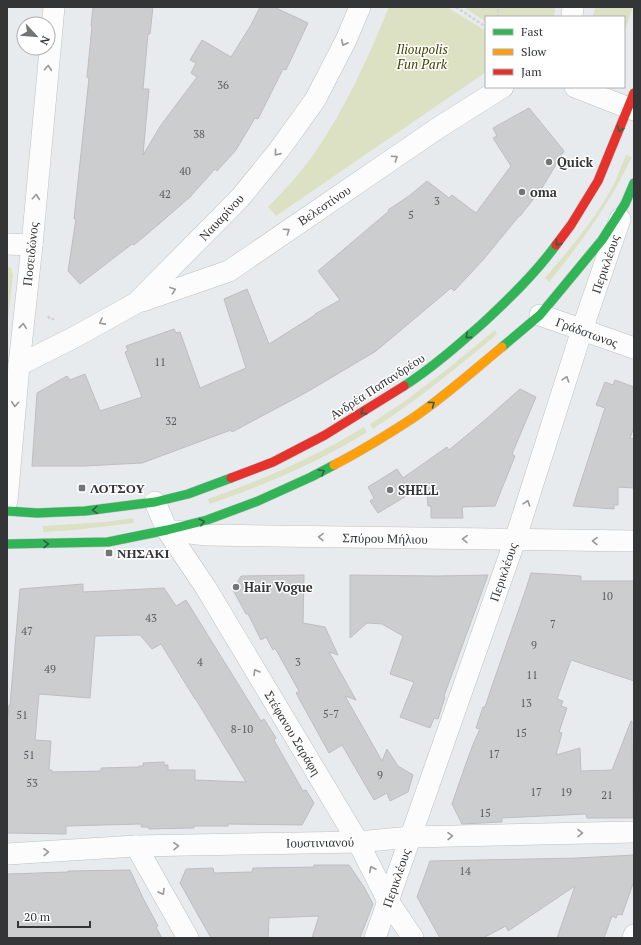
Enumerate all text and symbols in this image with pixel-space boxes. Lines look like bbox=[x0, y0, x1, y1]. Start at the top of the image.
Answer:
north arrow bbox=[16, 16, 56, 56]
legend bbox=[485, 16, 625, 88]
text: Fast bbox=[521, 24, 544, 39]
text: N bbox=[37, 34, 53, 48]
one-way arrow bbox=[341, 38, 349, 46]
park label: Ilioupolis Fun Park bbox=[395, 40, 448, 73]
text: Slow bbox=[521, 44, 547, 59]
text: Jam bbox=[521, 64, 542, 79]
one-way arrow bbox=[43, 65, 52, 71]
house number: 36 bbox=[217, 78, 229, 92]
one-way arrow bbox=[616, 125, 624, 132]
house number: 38 bbox=[193, 127, 205, 141]
one-way arrow bbox=[274, 149, 281, 156]
place label: Quick bbox=[557, 153, 593, 171]
one-way arrow bbox=[390, 156, 397, 163]
marker: Quick bbox=[544, 157, 554, 167]
house number: 40 bbox=[179, 164, 191, 178]
street label: Βελεστίνου bbox=[294, 181, 354, 229]
place label: oma bbox=[530, 183, 558, 201]
house number: 42 bbox=[159, 187, 171, 201]
marker: oma bbox=[517, 187, 527, 197]
street label: Ναυαρίνου bbox=[195, 190, 247, 244]
one-way arrow bbox=[31, 194, 40, 200]
house number: 3 bbox=[434, 194, 440, 208]
house number: 5 bbox=[408, 208, 414, 222]
street label: Ποσειδώνος bbox=[18, 220, 42, 287]
one-way arrow bbox=[283, 228, 290, 236]
street label: Περικλέους bbox=[587, 231, 624, 296]
one-way arrow bbox=[556, 238, 563, 245]
one-way arrow bbox=[169, 286, 176, 295]
street label: Γράδστωνος bbox=[553, 312, 622, 352]
one-way arrow bbox=[99, 317, 106, 325]
one-way arrow bbox=[18, 323, 27, 330]
one-way arrow bbox=[465, 331, 473, 338]
street label: Ανδρέα Παπανδρέου bbox=[326, 348, 428, 424]
house number: 11 bbox=[154, 355, 166, 369]
one-way arrow bbox=[562, 375, 570, 382]
one-way arrow bbox=[11, 401, 20, 407]
one-way arrow bbox=[428, 401, 435, 408]
one-way arrow bbox=[360, 407, 367, 414]
house number: 32 bbox=[165, 414, 177, 428]
one-way arrow bbox=[318, 469, 325, 476]
place label: ΛΟΤΣΟΥ bbox=[90, 479, 146, 497]
place label: SHELL bbox=[398, 481, 439, 499]
marker: ΛΟΤΣΟΥ bbox=[77, 483, 87, 493]
marker: SHELL bbox=[385, 485, 395, 495]
one-way arrow bbox=[522, 499, 531, 506]
one-way arrow bbox=[92, 505, 98, 514]
one-way arrow bbox=[199, 518, 205, 526]
street label: Σπύρου Μήλιου bbox=[342, 528, 428, 548]
one-way arrow bbox=[318, 533, 324, 541]
one-way arrow bbox=[462, 535, 468, 543]
one-way arrow bbox=[592, 537, 598, 545]
one-way arrow bbox=[43, 539, 49, 548]
street label: Περικλέους bbox=[485, 539, 522, 604]
place label: ΝΗΣΑΚΙ bbox=[117, 544, 170, 562]
marker: ΝΗΣΑΚΙ bbox=[104, 548, 114, 558]
place label: Hair Vogue bbox=[244, 578, 313, 596]
marker: Hair Vogue bbox=[231, 582, 241, 592]
house number: 10 bbox=[601, 589, 613, 603]
house number: 43 bbox=[145, 611, 157, 625]
house number: 7 bbox=[550, 617, 556, 631]
house number: 47 bbox=[21, 624, 33, 638]
house number: 9 bbox=[531, 638, 537, 652]
house number: 4 bbox=[197, 655, 203, 669]
house number: 3 bbox=[295, 655, 301, 669]
house number: 49 bbox=[44, 662, 56, 676]
house number: 11 bbox=[526, 668, 538, 682]
one-way arrow bbox=[254, 669, 261, 676]
street label: Στέφανου Σαράφη bbox=[260, 687, 326, 779]
house number: 13 bbox=[520, 696, 532, 710]
house number: 5-7 bbox=[323, 707, 339, 721]
house number: 51 bbox=[16, 708, 28, 722]
house number: 8-10 bbox=[231, 722, 253, 736]
house number: 15 bbox=[515, 726, 527, 740]
house number: 17 bbox=[488, 747, 500, 761]
house number: 51 bbox=[23, 748, 35, 762]
house number: 9 bbox=[377, 768, 383, 782]
house number: 53 bbox=[26, 776, 38, 790]
house number: 17 bbox=[530, 785, 542, 799]
house number: 19 bbox=[560, 785, 572, 799]
house number: 21 bbox=[601, 788, 613, 802]
house number: 15 bbox=[479, 806, 491, 820]
one-way arrow bbox=[577, 829, 583, 838]
street label: Ιουστινιανού bbox=[286, 832, 354, 852]
one-way arrow bbox=[447, 832, 453, 840]
one-way arrow bbox=[173, 841, 179, 850]
street label: Περικλέους bbox=[378, 845, 415, 910]
one-way arrow bbox=[43, 847, 49, 856]
house number: 14 bbox=[459, 864, 471, 878]
one-way arrow bbox=[369, 865, 377, 873]
one-way arrow bbox=[158, 888, 165, 896]
scale bar bbox=[18, 903, 90, 929]
text: 20 m bbox=[24, 909, 51, 924]

